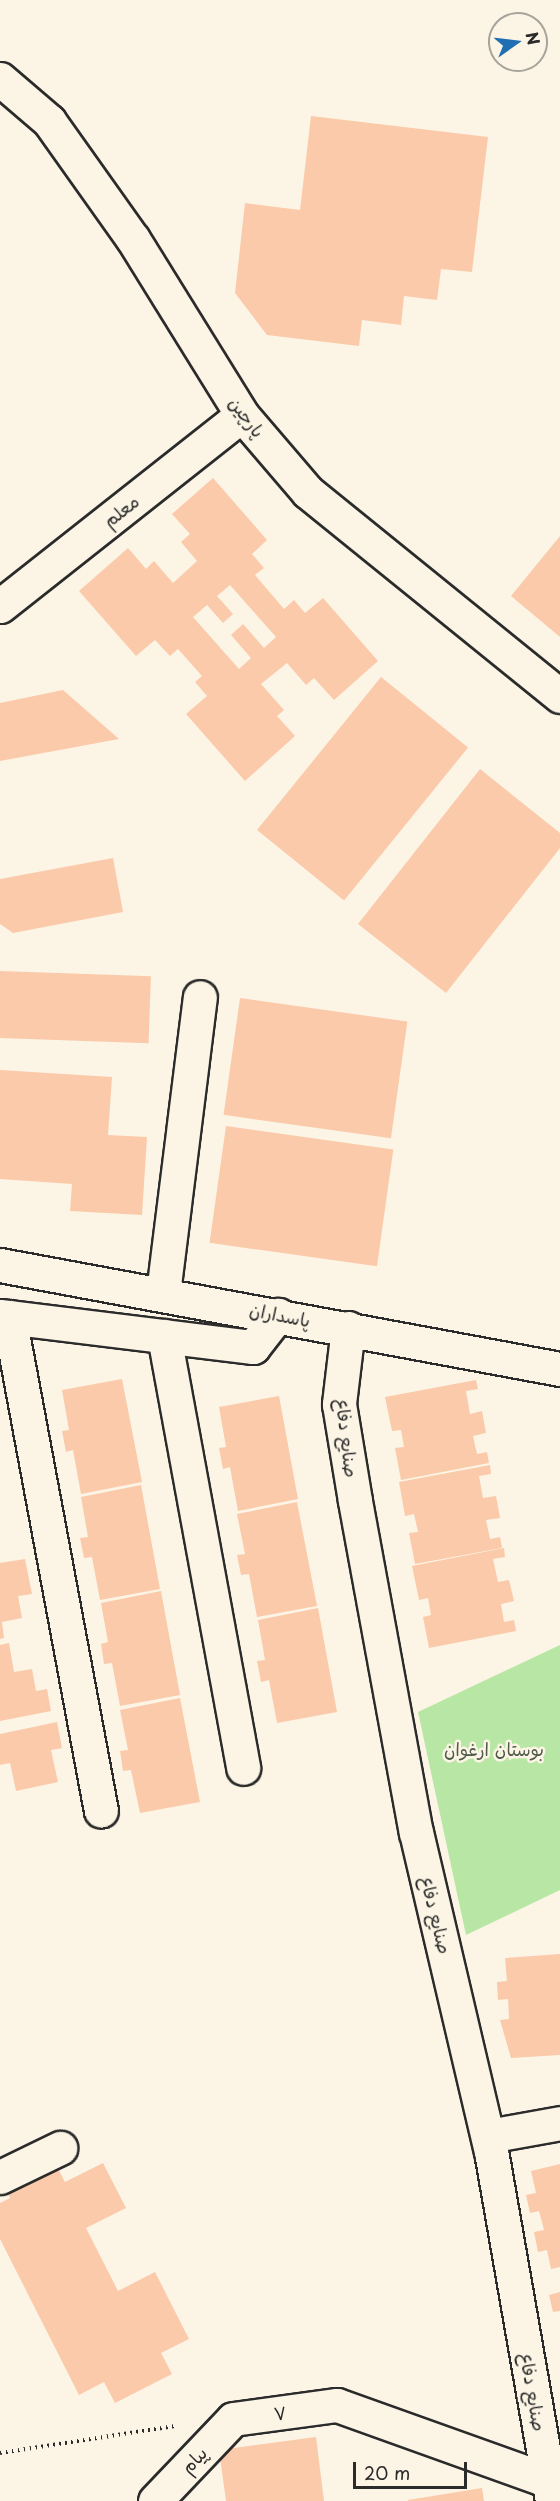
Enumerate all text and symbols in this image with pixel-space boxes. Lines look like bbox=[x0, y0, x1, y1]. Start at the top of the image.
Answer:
north arrow bbox=[488, 12, 548, 72]
text: N bbox=[520, 29, 547, 47]
street label: پارچین bbox=[225, 392, 269, 442]
street label: معلم bbox=[99, 490, 143, 532]
street label: پاسداران bbox=[248, 1299, 312, 1331]
street label: صنایع دفاع bbox=[331, 1397, 363, 1479]
park label: بوستان ارغوان bbox=[444, 1738, 544, 1760]
street label: صنایع دفاع bbox=[416, 1874, 456, 1956]
street label: صنایع دفاع bbox=[515, 2351, 551, 2433]
street label: ۷ bbox=[272, 2402, 288, 2424]
street label: پیام bbox=[176, 2442, 212, 2478]
scale bar bbox=[356, 2450, 470, 2488]
text: 20 m bbox=[364, 2459, 410, 2486]

